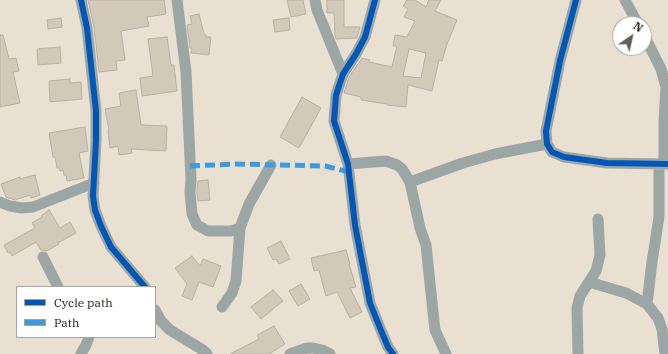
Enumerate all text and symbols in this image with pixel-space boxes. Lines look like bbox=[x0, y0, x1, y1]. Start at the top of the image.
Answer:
north arrow bbox=[612, 16, 652, 56]
text: N bbox=[631, 19, 646, 35]
legend bbox=[16, 286, 156, 338]
text: Cycle path bbox=[54, 295, 113, 310]
text: Path bbox=[54, 315, 79, 330]

